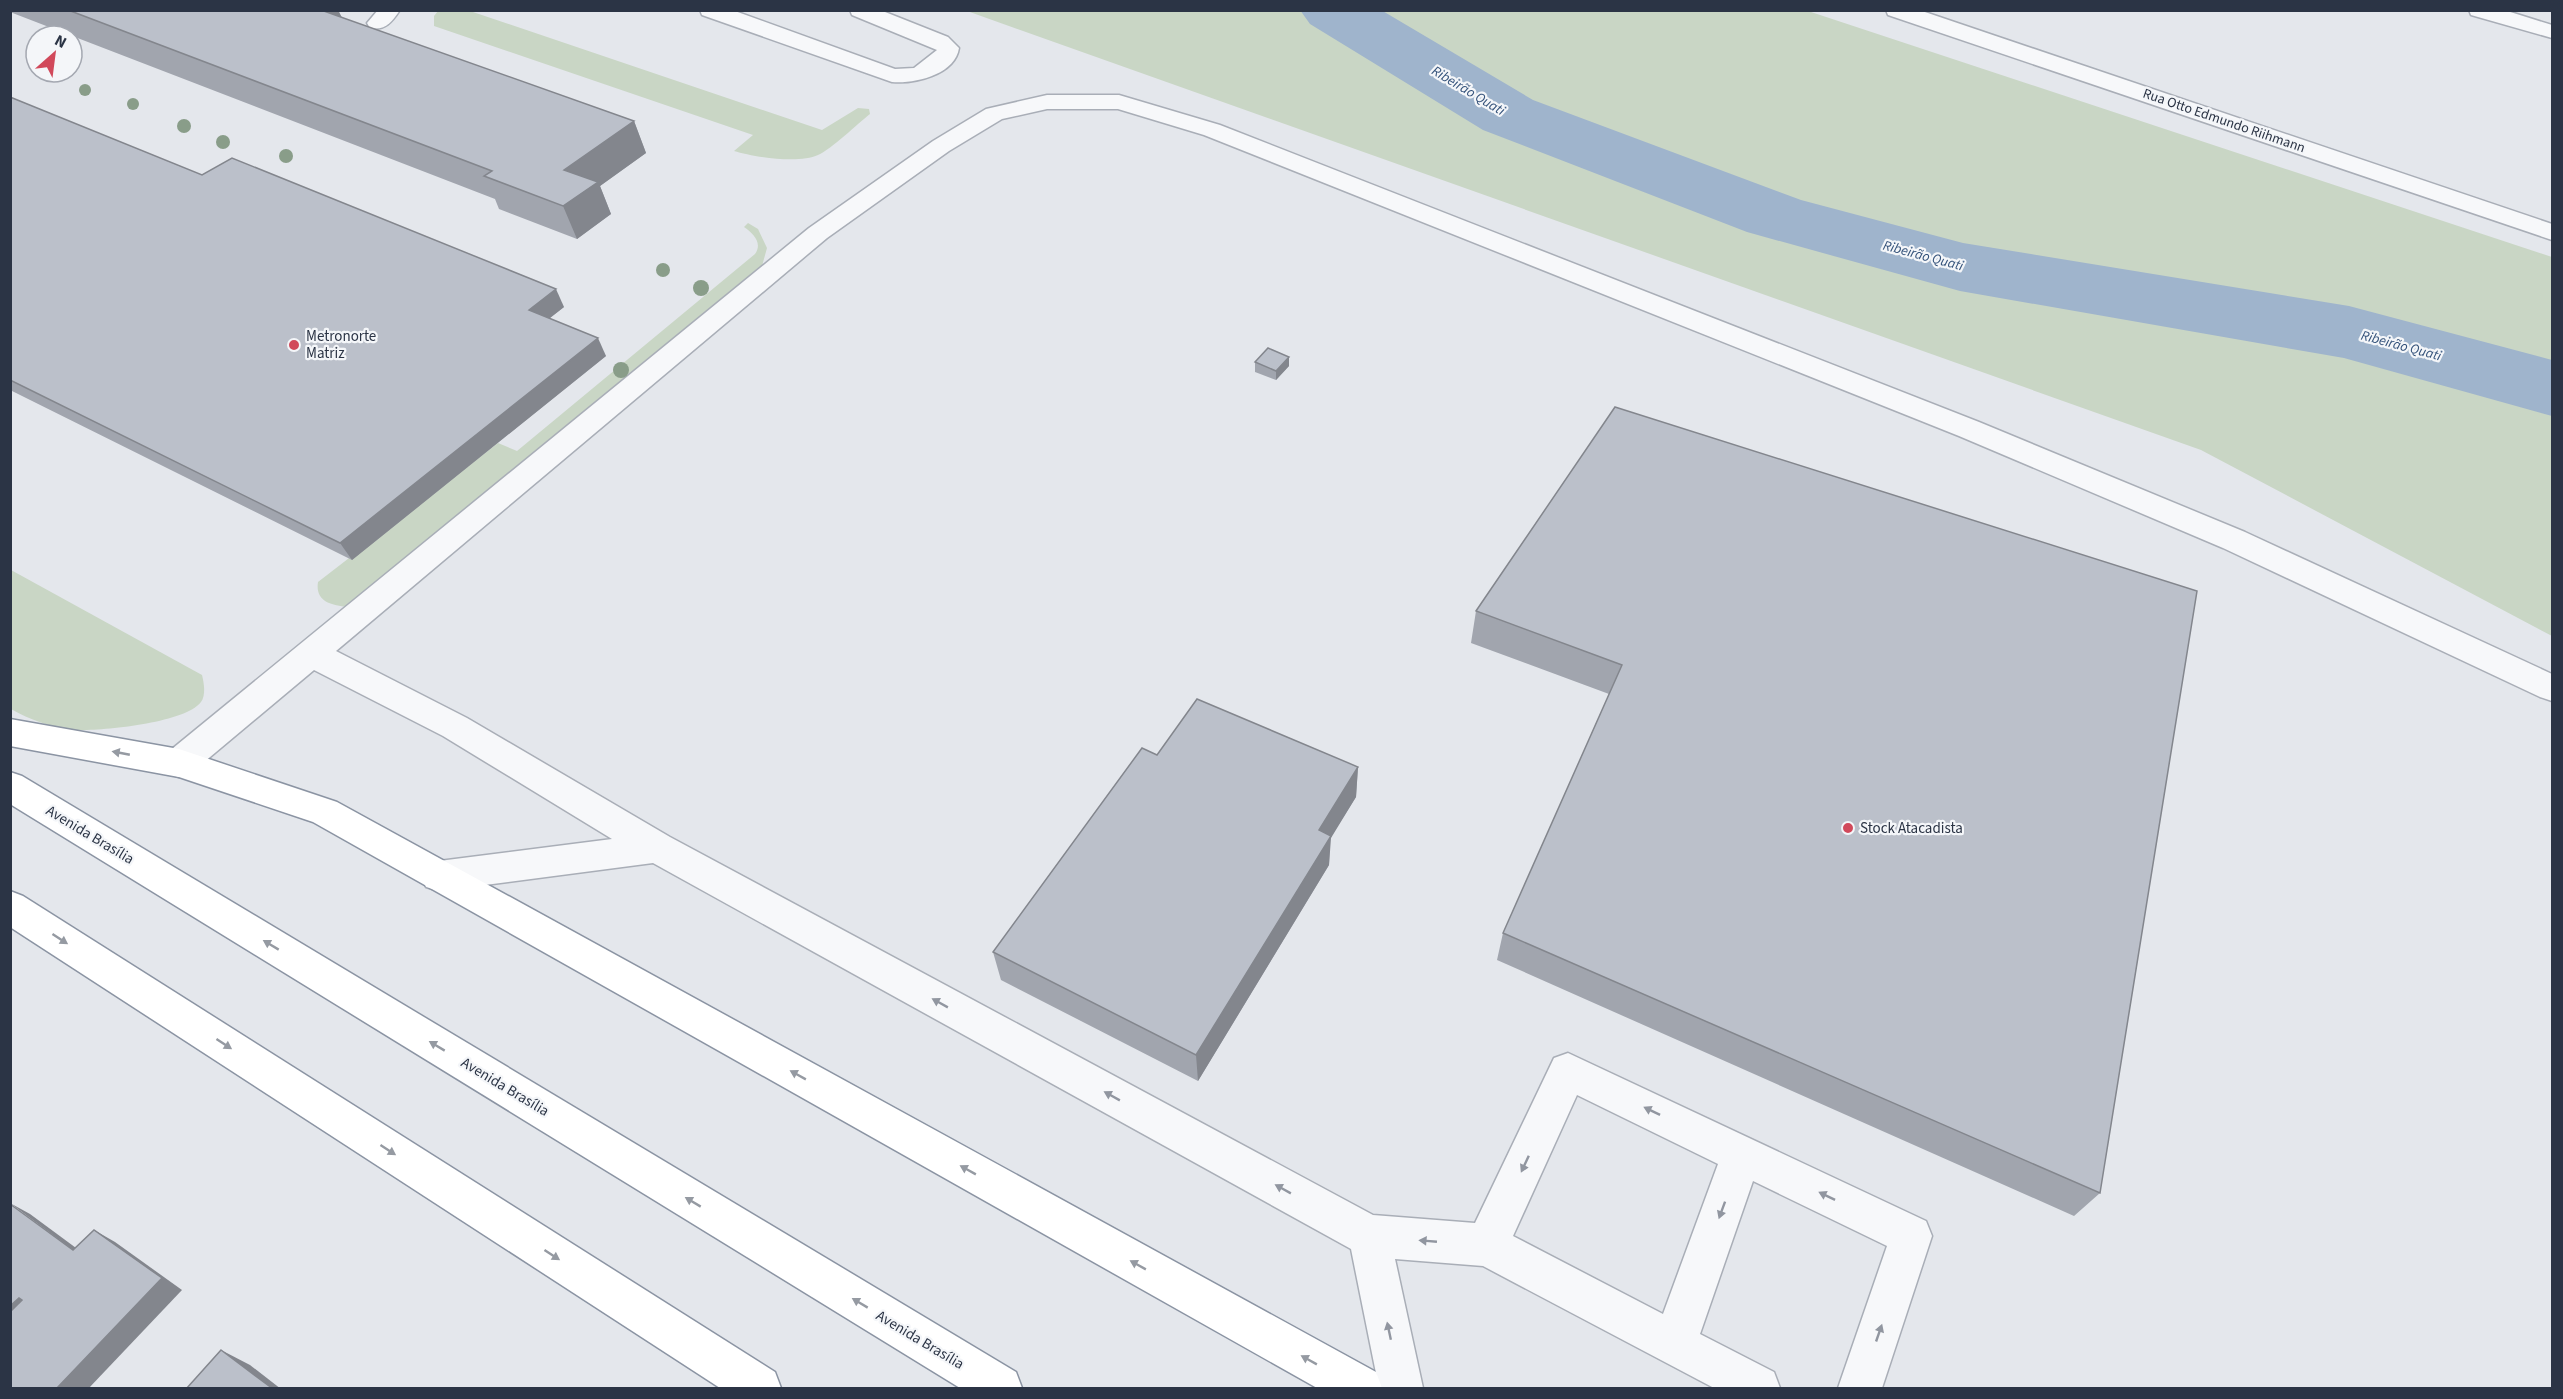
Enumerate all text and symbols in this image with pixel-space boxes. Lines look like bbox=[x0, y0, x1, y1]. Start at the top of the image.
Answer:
north arrow bbox=[24, 24, 84, 84]
text: N bbox=[51, 29, 70, 54]
water label: Ribeirão Quati bbox=[1428, 61, 1509, 121]
street label: Rua Otto Edmundo Riihmann bbox=[2140, 84, 2308, 158]
water label: Ribeirão Quati bbox=[1881, 236, 1966, 276]
place label: Metronorte Matriz bbox=[306, 326, 376, 364]
water label: Ribeirão Quati bbox=[2359, 326, 2444, 366]
marker: Metronorte Matriz bbox=[287, 338, 301, 352]
one-way arrow bbox=[112, 748, 131, 757]
street label: Avenida Brasília bbox=[42, 800, 138, 870]
place label: Stock Atacadista bbox=[1860, 818, 1963, 839]
marker: Stock Atacadista bbox=[1841, 821, 1855, 835]
one-way arrow bbox=[52, 933, 68, 944]
one-way arrow bbox=[263, 939, 279, 950]
one-way arrow bbox=[932, 998, 949, 1008]
one-way arrow bbox=[216, 1038, 232, 1049]
one-way arrow bbox=[429, 1041, 445, 1052]
street label: Avenida Brasília bbox=[457, 1052, 553, 1122]
one-way arrow bbox=[789, 1071, 806, 1081]
one-way arrow bbox=[1103, 1091, 1120, 1101]
one-way arrow bbox=[1643, 1107, 1660, 1116]
one-way arrow bbox=[380, 1144, 396, 1155]
one-way arrow bbox=[1520, 1155, 1529, 1172]
one-way arrow bbox=[959, 1165, 976, 1175]
one-way arrow bbox=[1274, 1184, 1291, 1194]
one-way arrow bbox=[1819, 1191, 1836, 1200]
one-way arrow bbox=[685, 1197, 701, 1208]
one-way arrow bbox=[1717, 1201, 1726, 1219]
one-way arrow bbox=[1419, 1236, 1438, 1246]
one-way arrow bbox=[544, 1249, 560, 1260]
one-way arrow bbox=[1130, 1260, 1147, 1270]
one-way arrow bbox=[852, 1298, 868, 1309]
street label: Avenida Brasília bbox=[872, 1305, 968, 1375]
one-way arrow bbox=[1384, 1322, 1393, 1341]
one-way arrow bbox=[1874, 1324, 1884, 1342]
one-way arrow bbox=[1300, 1355, 1317, 1365]

